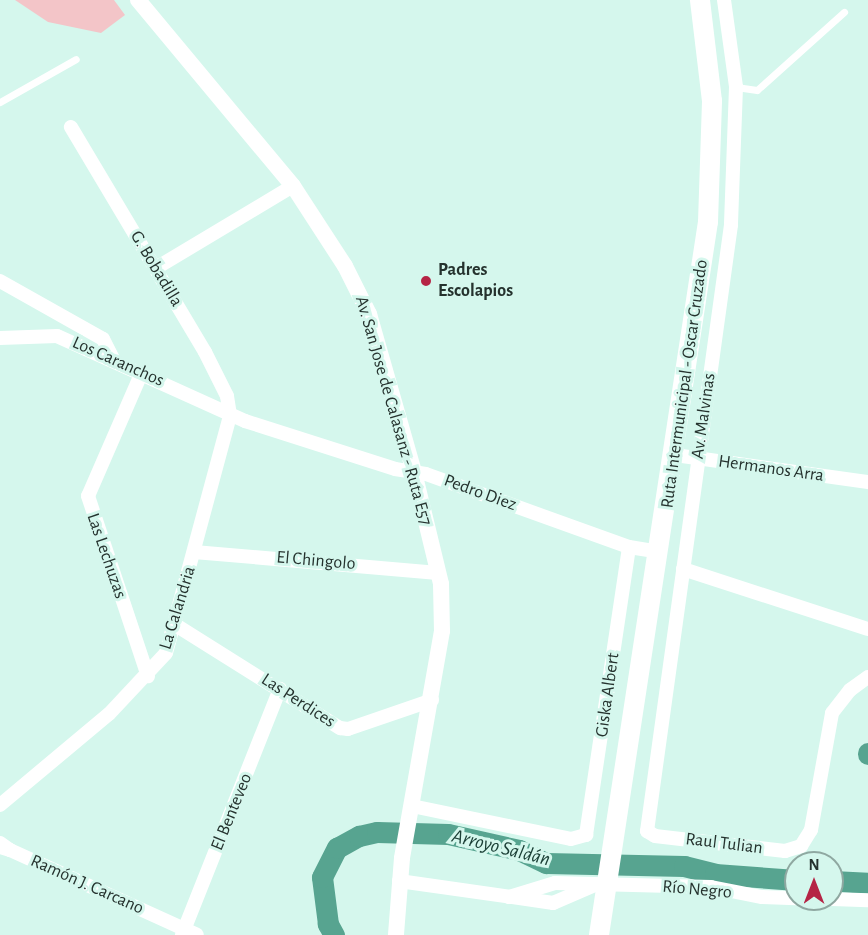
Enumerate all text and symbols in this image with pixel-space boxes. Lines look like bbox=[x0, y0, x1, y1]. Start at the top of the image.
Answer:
street label: G. Bobadilla bbox=[125, 227, 187, 311]
street label: Ruta Intermunicipal - Oscar Cruzado bbox=[657, 258, 713, 510]
place label: Padres Escolapios bbox=[438, 260, 513, 302]
marker: Padres Escolapios bbox=[419, 274, 433, 288]
street label: Av. San Jose de Calasanz - Ruta E57 bbox=[350, 294, 436, 528]
street label: Los Caranchos bbox=[69, 332, 167, 392]
street label: Av. Malvinas bbox=[687, 372, 721, 460]
street label: Hermanos Arra bbox=[717, 451, 825, 487]
street label: Pedro Diez bbox=[441, 470, 519, 516]
street label: Las Lechuzas bbox=[81, 510, 131, 602]
street label: El Chingolo bbox=[276, 547, 356, 575]
street label: La Calandria bbox=[155, 564, 201, 652]
street label: Giska Albert bbox=[591, 651, 625, 739]
street label: Las Perdices bbox=[257, 669, 339, 733]
street label: El Benteveo bbox=[207, 770, 257, 854]
water label: Arroyo Saldán bbox=[449, 824, 553, 872]
street label: Raul Tulian bbox=[684, 829, 764, 859]
street label: Ramón J. Carcano bbox=[27, 850, 147, 920]
north arrow bbox=[784, 851, 844, 911]
text: N bbox=[808, 857, 820, 873]
street label: Río Negro bbox=[661, 876, 733, 904]

